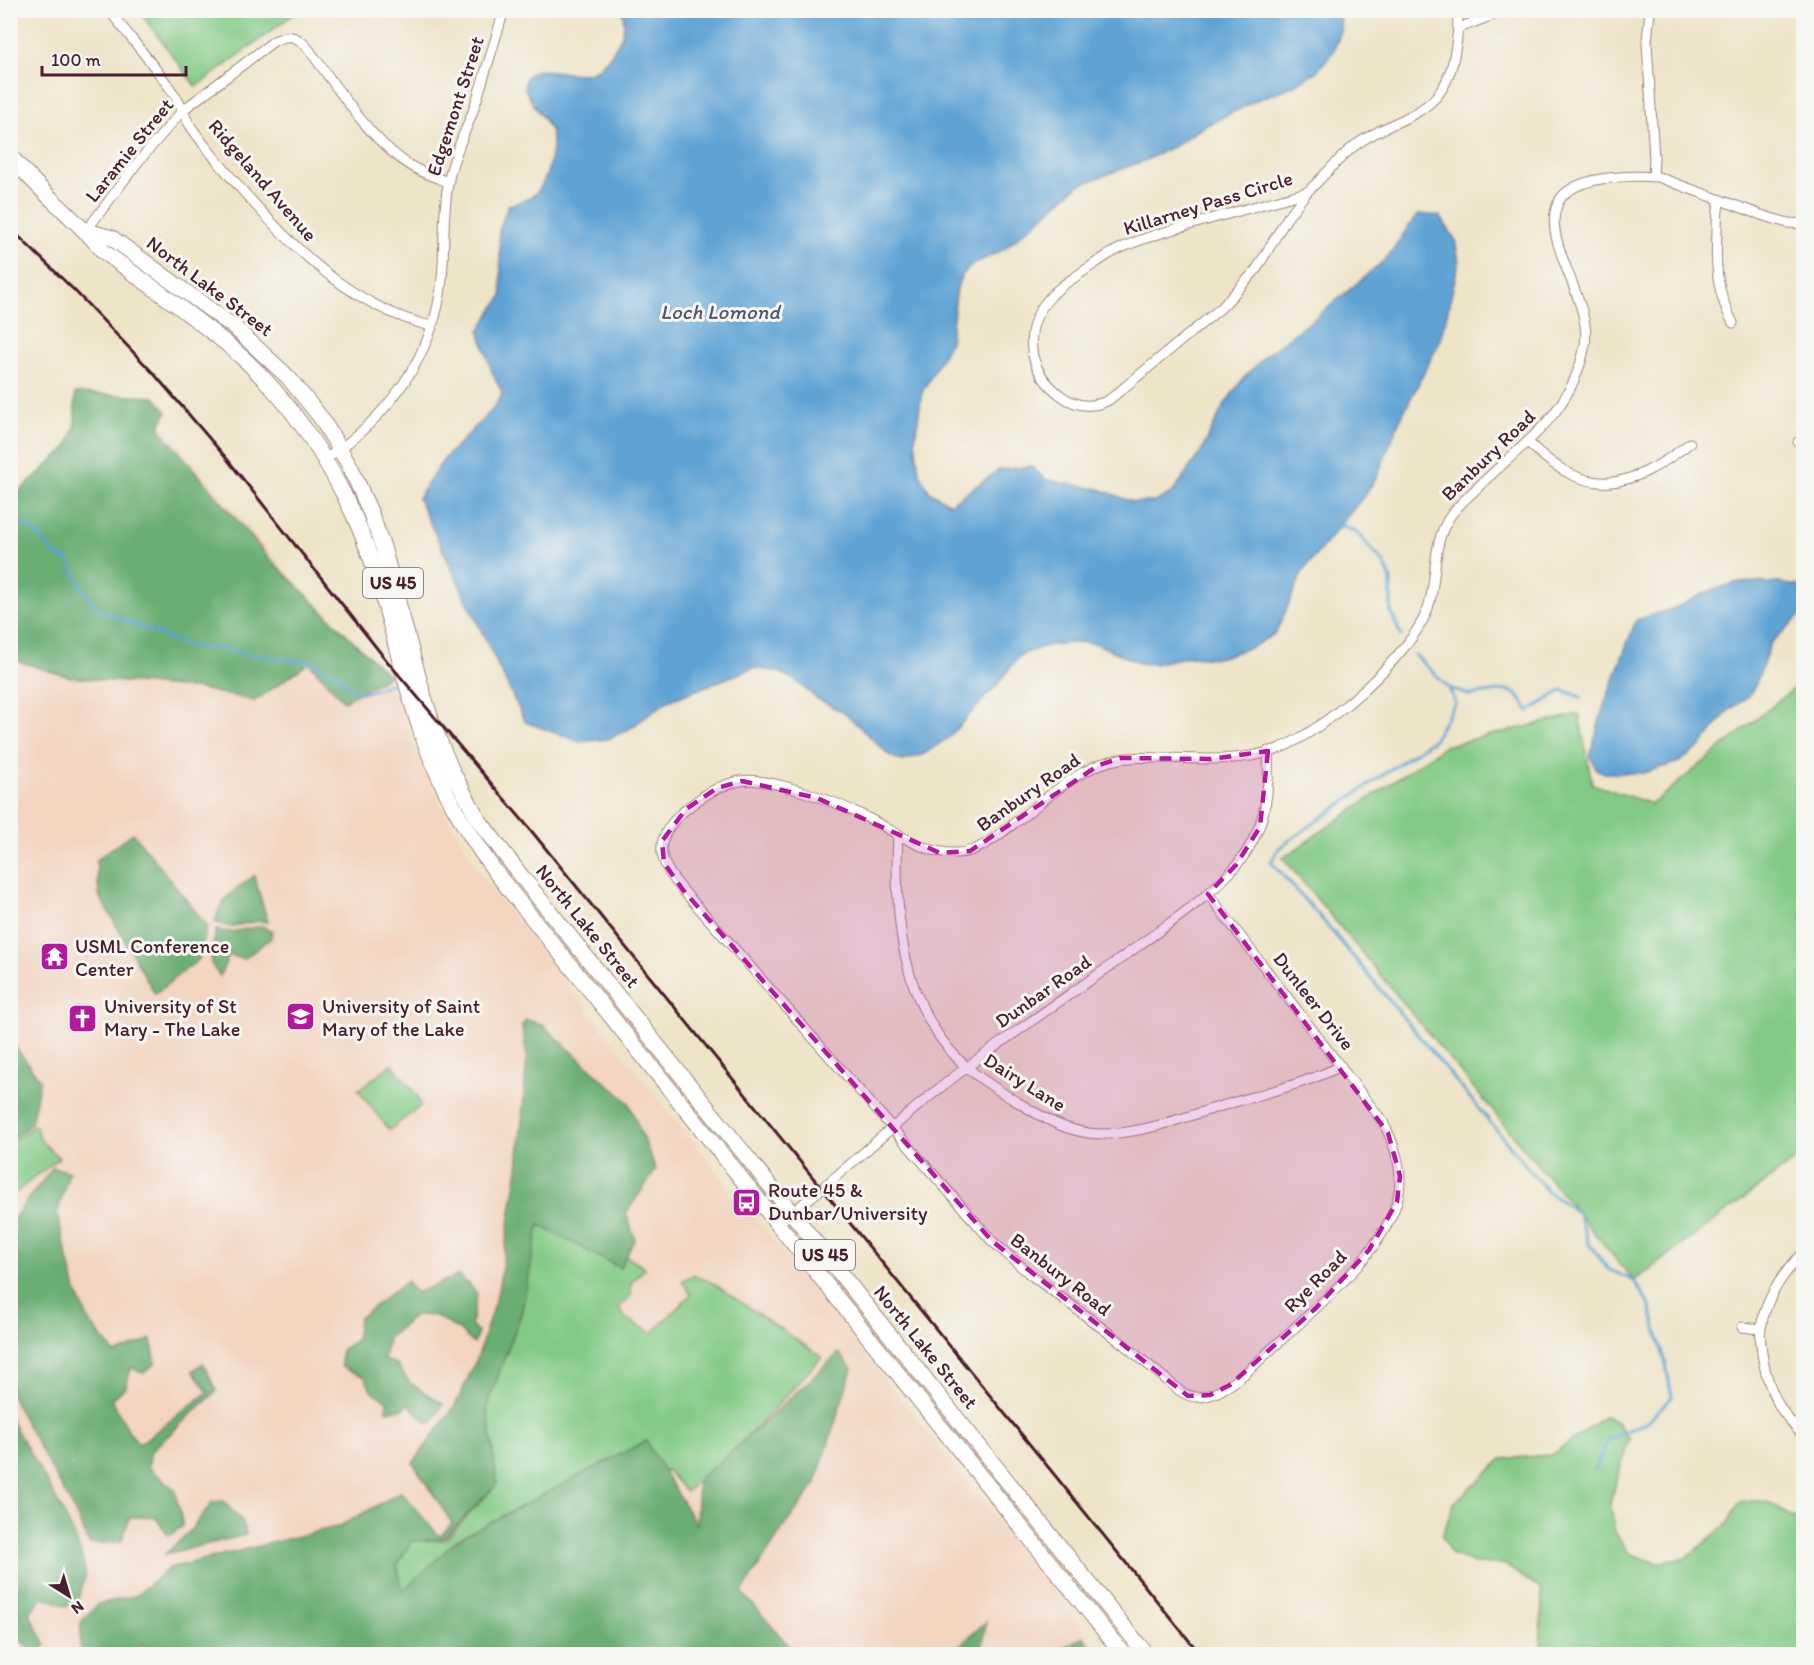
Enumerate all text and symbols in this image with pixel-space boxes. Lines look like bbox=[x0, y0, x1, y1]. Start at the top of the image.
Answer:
street label: Edgemont Street bbox=[421, 33, 489, 179]
scale bar bbox=[42, 39, 186, 77]
text: 100 m bbox=[51, 49, 101, 71]
street label: Laramie Street bbox=[80, 93, 179, 207]
street label: Ridgeland Avenue bbox=[203, 114, 323, 246]
street label: Killarney Pass Circle bbox=[1121, 166, 1295, 240]
street label: North Lake Street bbox=[142, 231, 278, 341]
water label: Loch Lomond bbox=[660, 299, 781, 324]
street label: Banbury Road bbox=[1436, 404, 1540, 506]
road number: US 45 bbox=[363, 568, 423, 598]
street label: Banbury Road bbox=[972, 747, 1085, 837]
street label: North Lake Street bbox=[531, 859, 645, 993]
place label: USML Conference Center bbox=[75, 934, 229, 981]
temple icon: USML Conference Center bbox=[38, 941, 70, 973]
street label: Dunleer Drive bbox=[1268, 947, 1360, 1055]
street label: Dunbar Road bbox=[990, 949, 1096, 1033]
place label: University of St Mary - The Lake bbox=[104, 994, 240, 1041]
place label: University of Saint Mary of the Lake bbox=[322, 994, 480, 1041]
school or university icon: University of Saint Mary of the Lake bbox=[285, 1001, 317, 1033]
church icon: University of St Mary - The Lake bbox=[67, 1002, 99, 1034]
street label: Dairy Lane bbox=[980, 1047, 1070, 1117]
place label: Route 45 & Dunbar/University bbox=[768, 1178, 928, 1225]
bus stop icon: Route 45 & Dunbar/University bbox=[731, 1186, 763, 1218]
street label: Banbury Road bbox=[1006, 1227, 1116, 1321]
road number: US 45 bbox=[795, 1240, 855, 1270]
street label: Rye Road bbox=[1279, 1244, 1352, 1317]
street label: North Lake Street bbox=[869, 1280, 983, 1414]
north arrow bbox=[39, 1566, 99, 1626]
text: N bbox=[68, 1597, 88, 1618]

